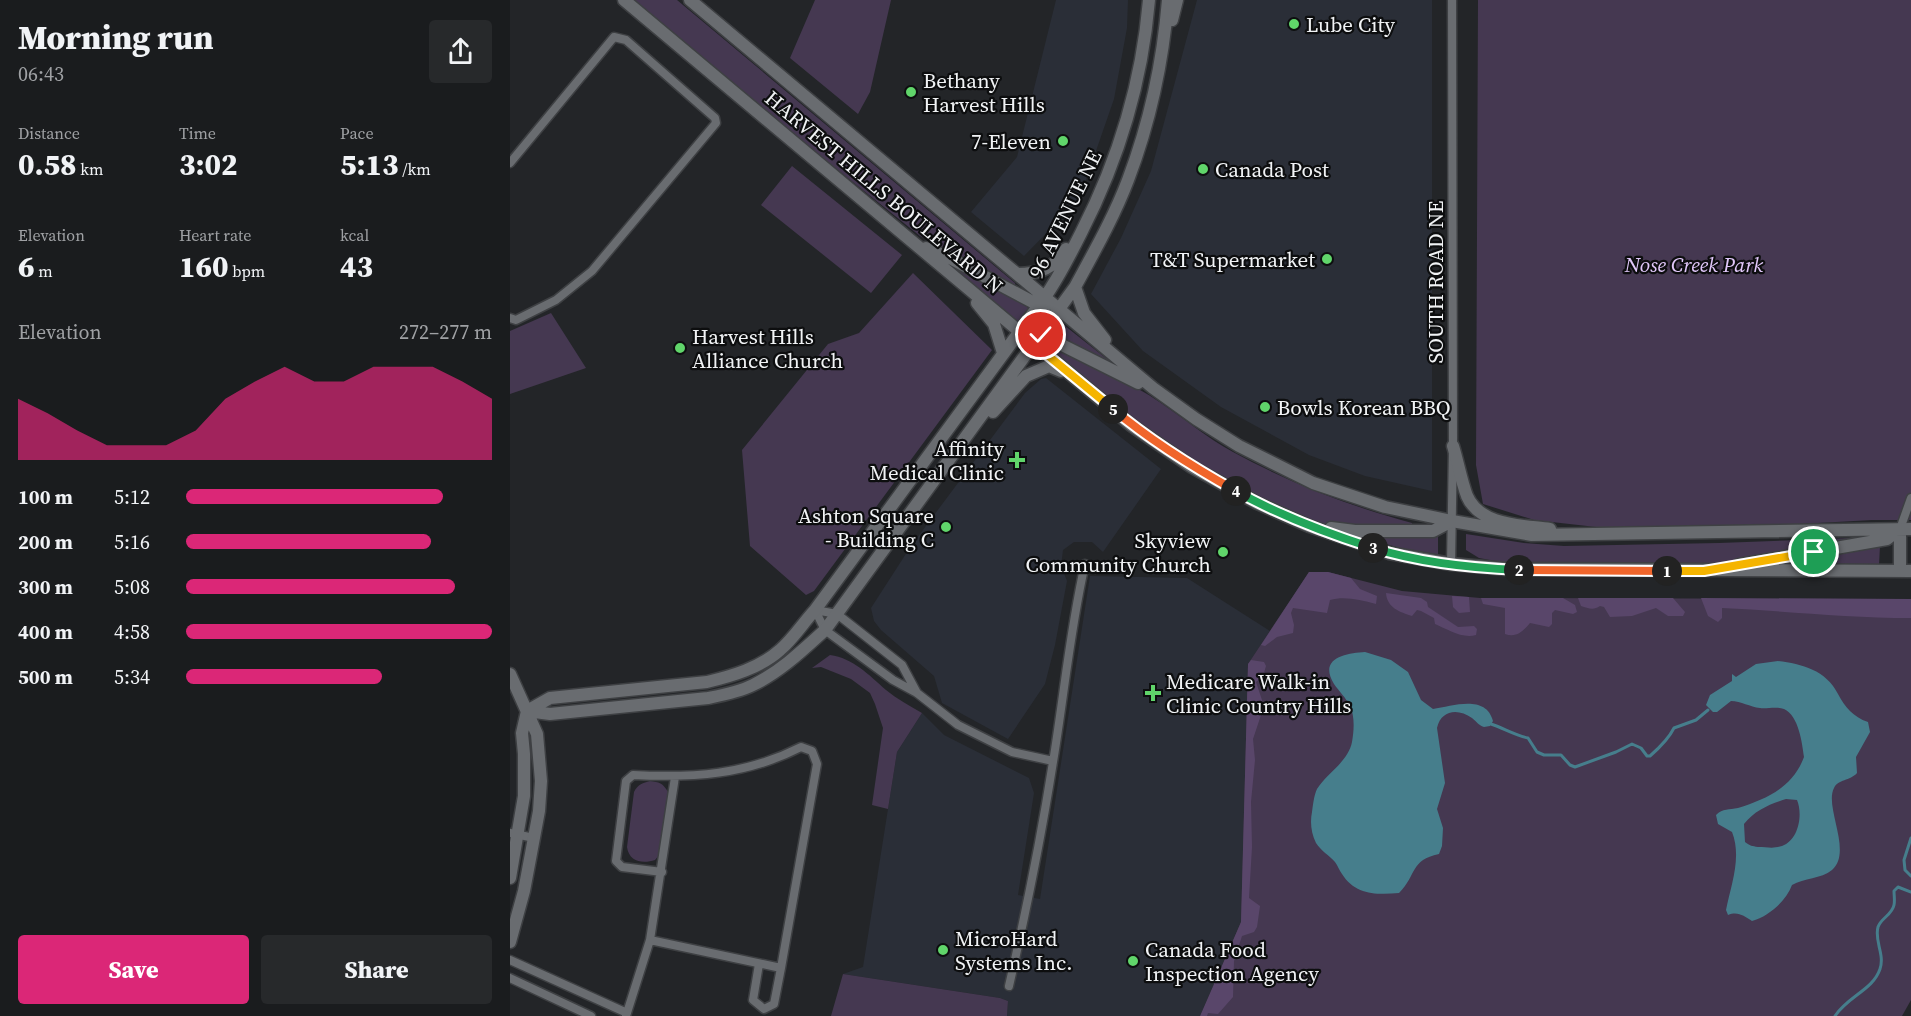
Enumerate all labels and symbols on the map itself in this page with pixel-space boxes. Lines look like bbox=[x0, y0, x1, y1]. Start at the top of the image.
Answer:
place label: Lube City bbox=[1306, 10, 1395, 39]
marker: Lube City bbox=[1287, 17, 1301, 31]
place label: Bethany Harvest Hills bbox=[923, 66, 1045, 119]
street label: HARVEST HILLS BOULEVARD N bbox=[759, 84, 1009, 300]
marker: Bethany Harvest Hills bbox=[904, 85, 918, 99]
place label: 7-Eleven bbox=[971, 127, 1051, 156]
marker: 7-Eleven bbox=[1056, 134, 1070, 148]
street label: 96 AVENUE NE bbox=[1021, 145, 1109, 283]
place label: Canada Post bbox=[1215, 155, 1329, 184]
marker: Canada Post bbox=[1196, 162, 1210, 176]
street label: SOUTH ROAD NE bbox=[1421, 200, 1450, 364]
place label: T&T Supermarket bbox=[1150, 245, 1315, 274]
park label: Nose Creek Park bbox=[1624, 250, 1763, 279]
marker: T&T Supermarket bbox=[1320, 252, 1334, 266]
pin bbox=[1015, 309, 1066, 360]
place label: Harvest Hills Alliance Church bbox=[692, 322, 843, 375]
marker: Harvest Hills Alliance Church bbox=[673, 341, 687, 355]
place label: Bowls Korean BBQ bbox=[1277, 393, 1451, 422]
pin: 5 bbox=[1098, 394, 1128, 424]
marker: Bowls Korean BBQ bbox=[1258, 400, 1272, 414]
place label: Affinity Medical Clinic bbox=[870, 434, 1004, 487]
marker: Affinity Medical Clinic bbox=[1008, 451, 1026, 469]
pin: 4 bbox=[1221, 476, 1251, 506]
place label: Ashton Square - Building C bbox=[798, 501, 934, 554]
marker: Ashton Square - Building C bbox=[939, 520, 953, 534]
place label: Skyview Community Church bbox=[1025, 526, 1211, 579]
pin bbox=[1788, 526, 1839, 577]
pin: 3 bbox=[1358, 533, 1388, 563]
marker: Skyview Community Church bbox=[1216, 545, 1230, 559]
pin: 2 bbox=[1504, 555, 1534, 585]
pin: 1 bbox=[1652, 556, 1682, 586]
place label: Medicare Walk-in Clinic Country Hills bbox=[1166, 667, 1351, 720]
marker: Medicare Walk-in Clinic Country Hills bbox=[1144, 684, 1162, 702]
place label: MicroHard Systems Inc. bbox=[955, 924, 1073, 977]
place label: Canada Food Inspection Agency bbox=[1145, 935, 1319, 988]
marker: MicroHard Systems Inc. bbox=[936, 943, 950, 957]
marker: Canada Food Inspection Agency bbox=[1126, 954, 1140, 968]

